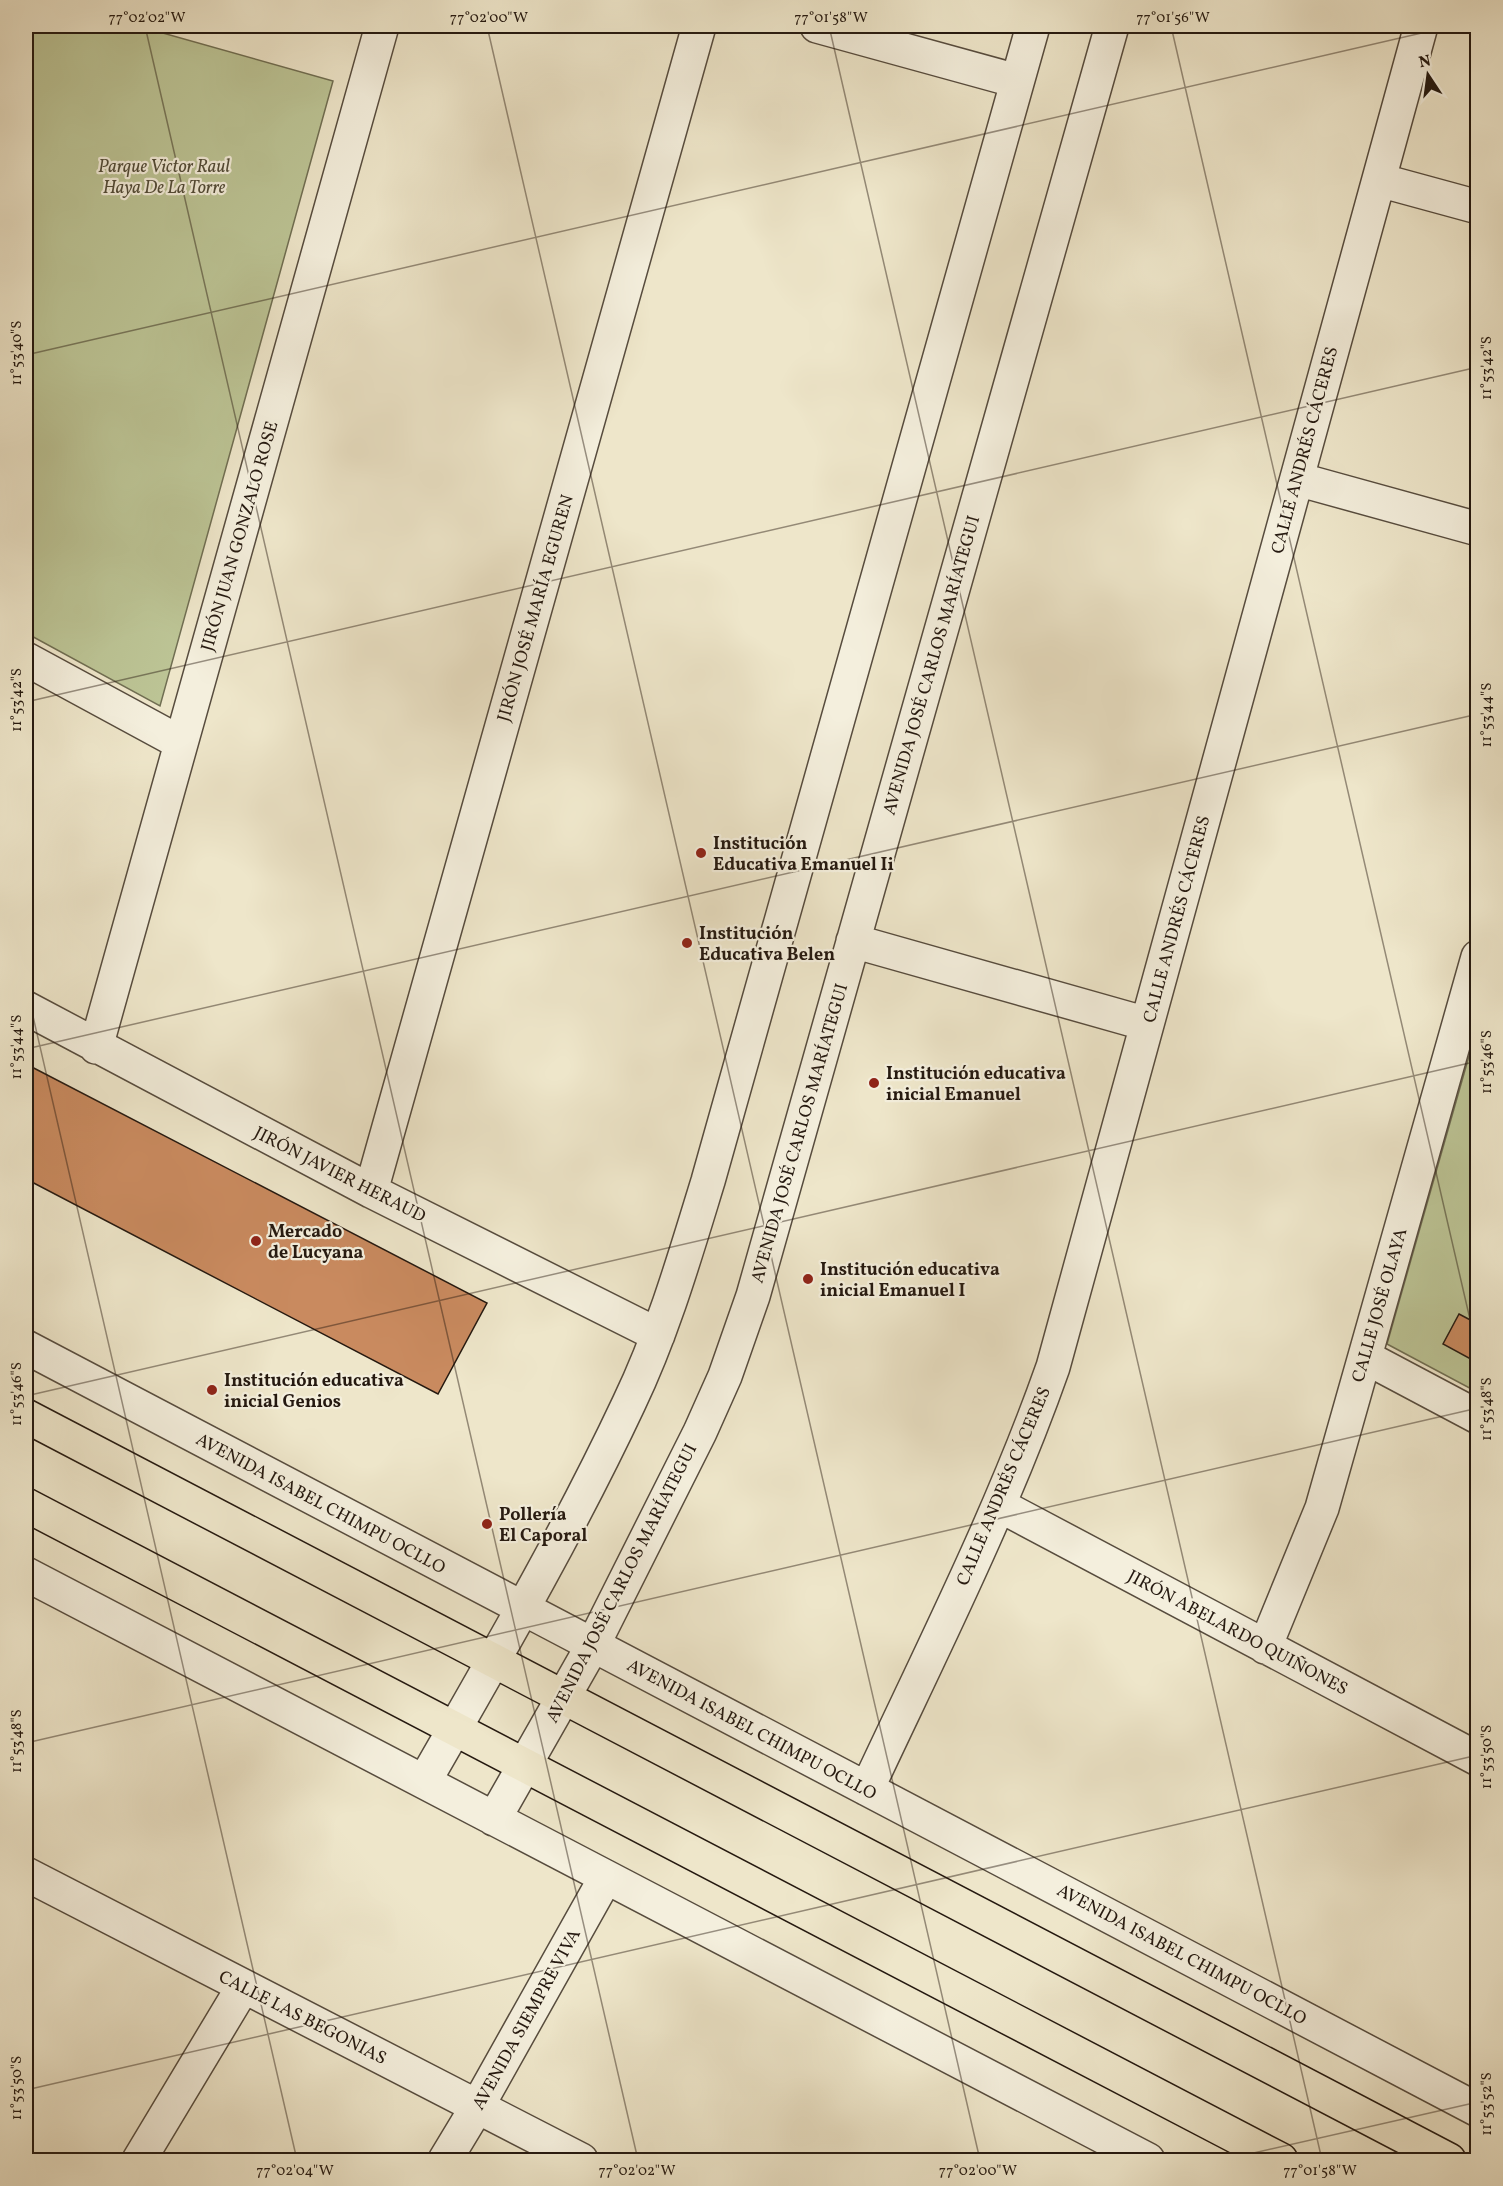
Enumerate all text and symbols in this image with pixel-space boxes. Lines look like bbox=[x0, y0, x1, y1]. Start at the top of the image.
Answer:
text: 77°02'02"W bbox=[108, 8, 186, 29]
text: 77°02'00"W bbox=[450, 8, 528, 29]
text: 77°01'58"W bbox=[794, 8, 868, 29]
text: 77°01'56"W bbox=[1136, 8, 1210, 29]
north arrow bbox=[1398, 45, 1458, 105]
text: N bbox=[1417, 50, 1434, 74]
park label: Parque Victor Raul Haya De La Torre bbox=[98, 155, 230, 201]
text: 11°53'40"S bbox=[7, 321, 28, 385]
text: 11°53'42"S bbox=[1477, 336, 1498, 400]
street label: CALLE ANDRÉS CÁCERES bbox=[1266, 344, 1345, 557]
street label: JIRÓN JUAN GONZALO ROSE bbox=[196, 418, 285, 654]
street label: JIRÓN JOSÉ MARÍA EGUREN bbox=[492, 492, 581, 725]
street label: AVENIDA JOSÉ CARLOS MARÍATEGUI bbox=[878, 513, 987, 818]
text: 11°53'42"S bbox=[7, 668, 28, 732]
text: 11°53'44"S bbox=[1477, 683, 1498, 747]
street label: CALLE ANDRÉS CÁCERES bbox=[1138, 813, 1217, 1026]
place label: Institución Educativa Emanuel Ii bbox=[713, 832, 894, 878]
marker: Institución Educativa Emanuel Ii bbox=[694, 846, 708, 860]
place label: Institución Educativa Belen bbox=[699, 922, 835, 968]
marker: Institución Educativa Belen bbox=[680, 936, 694, 950]
street label: AVENIDA JOSÉ CARLOS MARÍATEGUI bbox=[746, 981, 855, 1286]
text: 11°53'44"S bbox=[7, 1015, 28, 1079]
text: 11°53'46"S bbox=[1477, 1030, 1498, 1094]
place label: Institución educativa inicial Emanuel bbox=[886, 1062, 1066, 1108]
marker: Institución educativa inicial Emanuel bbox=[867, 1076, 881, 1090]
street label: JIRÓN JAVIER HERAUD bbox=[249, 1121, 430, 1230]
place label: Mercado de Lucyana bbox=[268, 1220, 364, 1266]
street label: CALLE JOSÉ OLAYA bbox=[1346, 1225, 1415, 1385]
marker: Mercado de Lucyana bbox=[249, 1234, 263, 1248]
place label: Institución educativa inicial Emanuel I bbox=[820, 1258, 1000, 1304]
marker: Institución educativa inicial Emanuel I bbox=[801, 1272, 815, 1286]
text: 11°53'46"S bbox=[7, 1362, 28, 1426]
place label: Institución educativa inicial Genios bbox=[224, 1369, 404, 1415]
text: 11°53'48"S bbox=[1477, 1377, 1498, 1441]
marker: Institución educativa inicial Genios bbox=[205, 1383, 219, 1397]
street label: CALLE ANDRÉS CÁCERES bbox=[951, 1383, 1058, 1590]
street label: AVENIDA ISABEL CHIMPU OCLLO bbox=[191, 1428, 450, 1581]
street label: AVENIDA JOSÉ CARLOS MARÍATEGUI bbox=[541, 1440, 704, 1728]
place label: Pollería El Caporal bbox=[499, 1503, 587, 1549]
marker: Pollería El Caporal bbox=[480, 1517, 494, 1531]
street label: JIRÓN ABELARDO QUIÑONES bbox=[1123, 1564, 1352, 1702]
street label: AVENIDA ISABEL CHIMPU OCLLO bbox=[622, 1654, 881, 1807]
text: 11°53'48"S bbox=[7, 1709, 28, 1773]
text: 11°53'50"S bbox=[1477, 1725, 1498, 1789]
street label: AVENIDA ISABEL CHIMPU OCLLO bbox=[1052, 1879, 1311, 2032]
street label: AVENIDA SIEMPRE VIVA bbox=[467, 1924, 588, 2115]
street label: CALLE LAS BEGONIAS bbox=[214, 1965, 391, 2072]
text: 11°53'50"S bbox=[7, 2056, 28, 2120]
text: 11°53'52"S bbox=[1477, 2072, 1498, 2136]
text: 77°02'04"W bbox=[256, 2161, 334, 2182]
text: 77°02'02"W bbox=[598, 2161, 676, 2182]
text: 77°02'00"W bbox=[939, 2161, 1017, 2182]
text: 77°01'58"W bbox=[1283, 2161, 1357, 2182]

